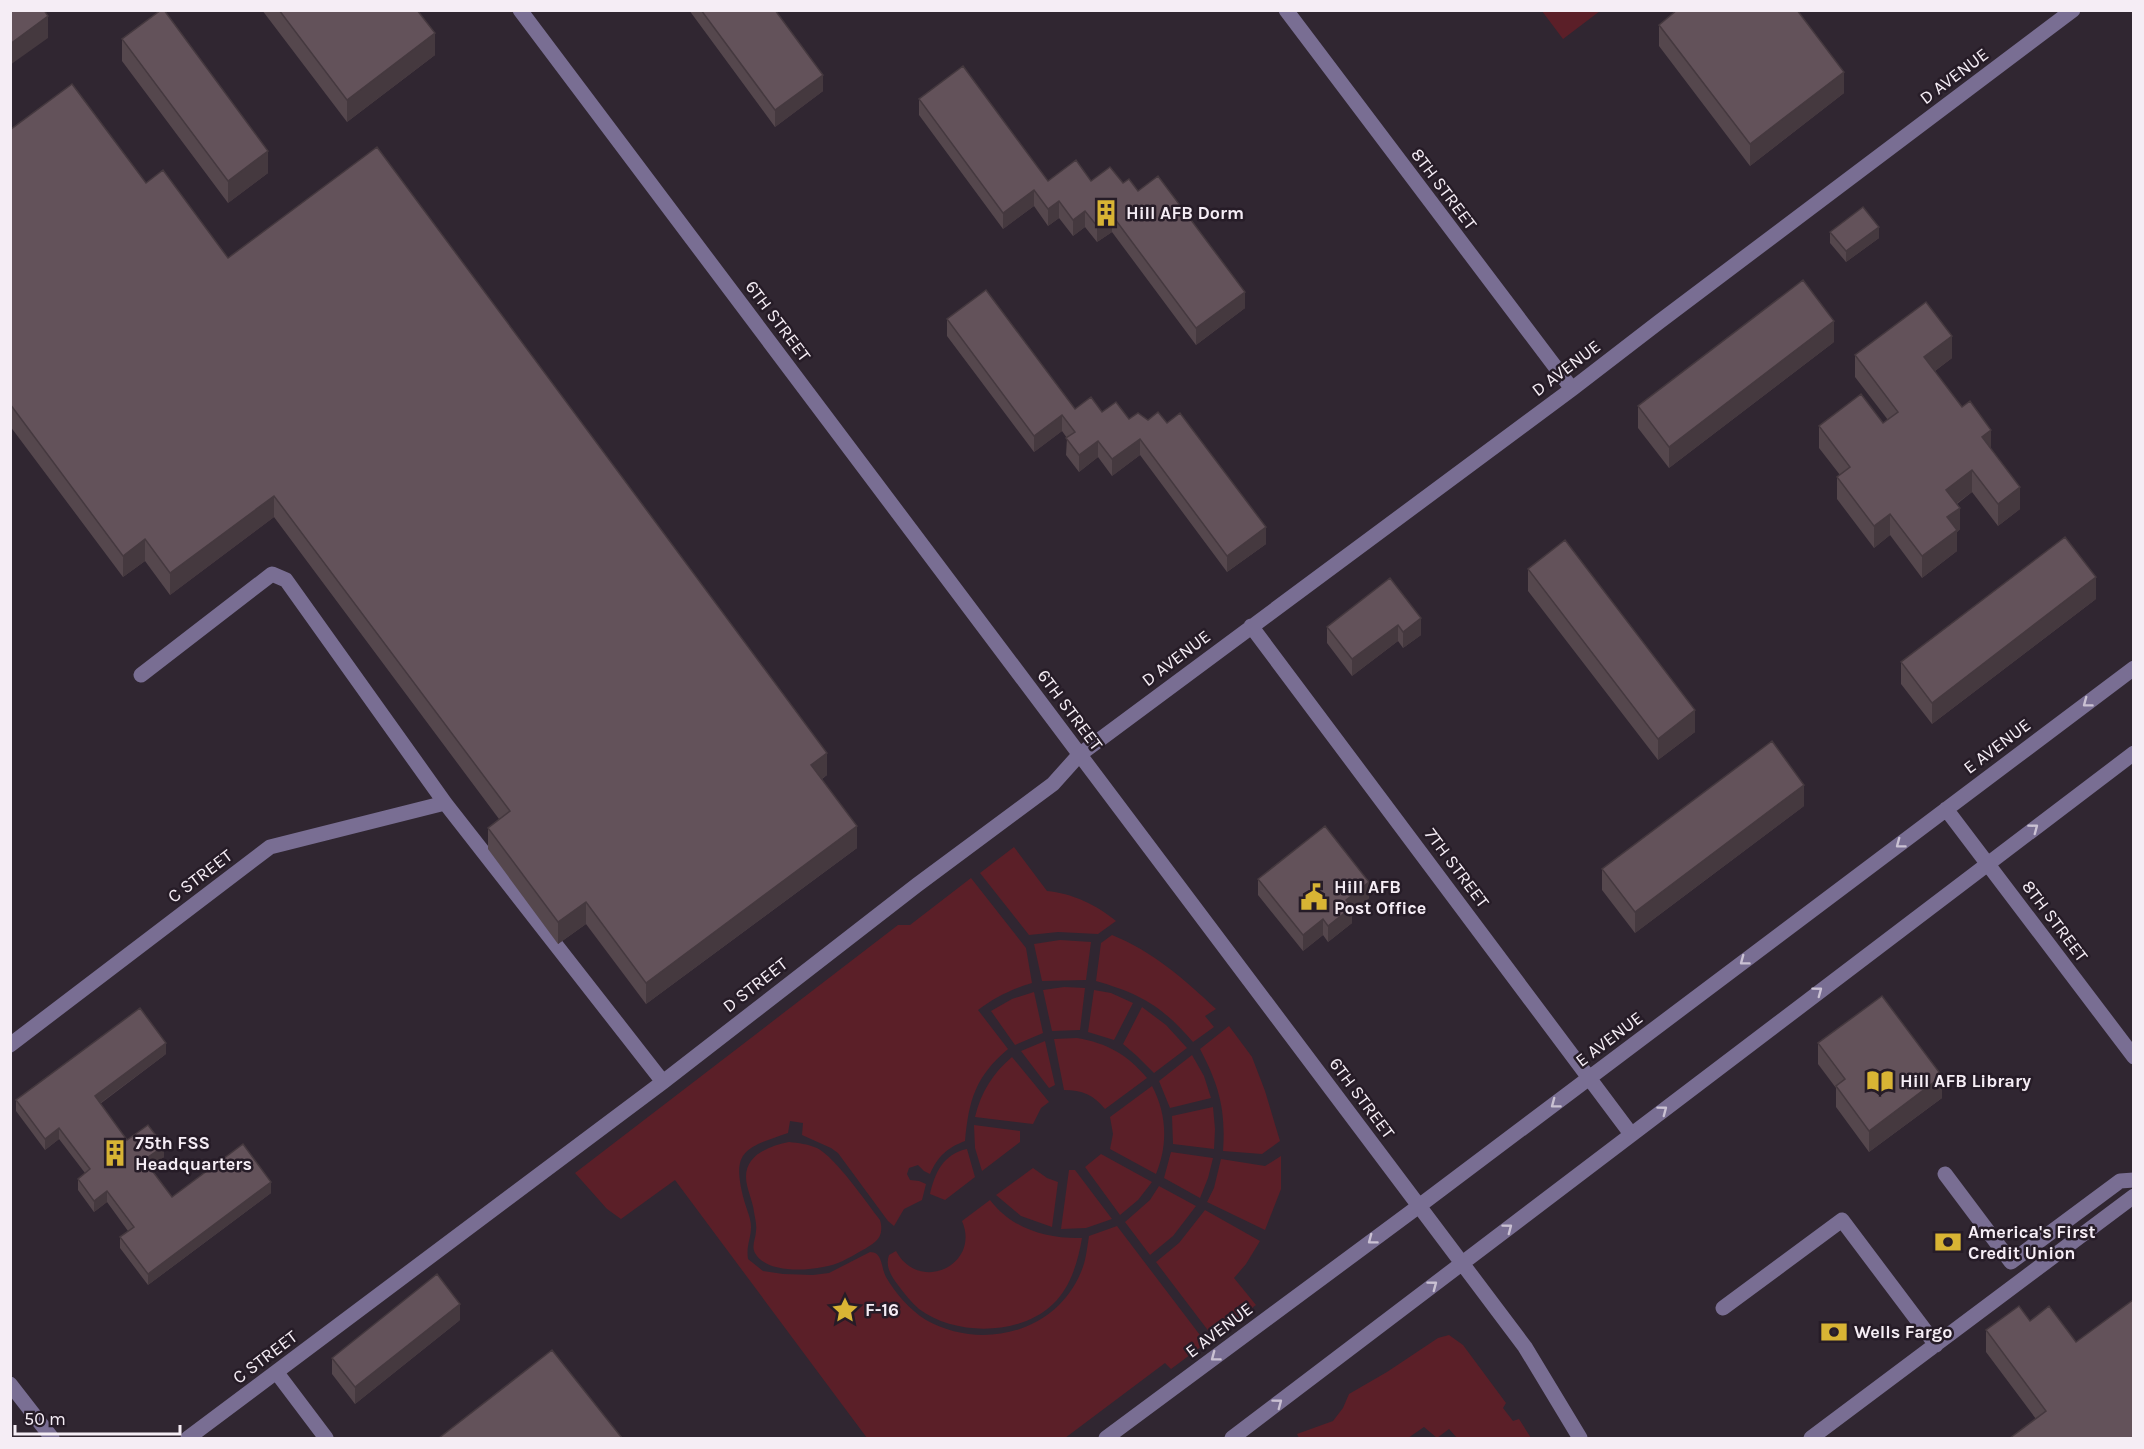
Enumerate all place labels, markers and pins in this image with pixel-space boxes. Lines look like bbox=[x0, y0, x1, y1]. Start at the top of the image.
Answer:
building icon: Hill AFB Dorm bbox=[1091, 198, 1121, 228]
place label: Hill AFB Dorm bbox=[1126, 202, 1244, 224]
place label: Hill AFB Post Office bbox=[1334, 876, 1426, 919]
public building icon: Hill AFB Post Office bbox=[1299, 882, 1329, 912]
library icon: Hill AFB Library bbox=[1865, 1066, 1895, 1096]
place label: Hill AFB Library bbox=[1900, 1070, 2031, 1092]
place label: 75th FSS Headquarters bbox=[135, 1132, 252, 1175]
building icon: 75th FSS Headquarters bbox=[100, 1138, 130, 1168]
place label: America's First Credit Union bbox=[1968, 1221, 2096, 1264]
bank icon: America's First Credit Union bbox=[1933, 1227, 1963, 1257]
place icon: F-16 bbox=[830, 1295, 860, 1325]
place label: F-16 bbox=[865, 1299, 899, 1321]
bank icon: Wells Fargo bbox=[1819, 1317, 1849, 1347]
place label: Wells Fargo bbox=[1854, 1321, 1952, 1343]

